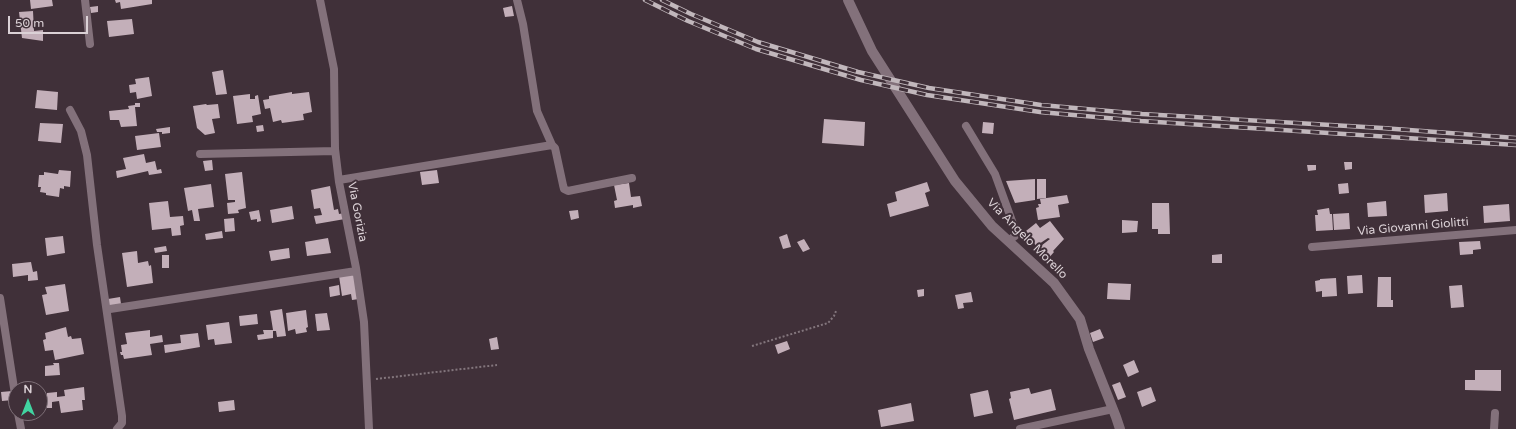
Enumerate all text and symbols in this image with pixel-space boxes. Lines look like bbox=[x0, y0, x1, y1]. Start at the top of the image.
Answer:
scale bar bbox=[10, 8, 90, 34]
text: 50 m bbox=[15, 16, 44, 30]
street label: Via Gorizia bbox=[344, 181, 370, 243]
street label: Via Angelo Morello bbox=[984, 196, 1070, 282]
street label: Via Giovanni Giolitti bbox=[1357, 215, 1469, 239]
north arrow bbox=[8, 381, 48, 421]
text: N bbox=[24, 383, 32, 396]

